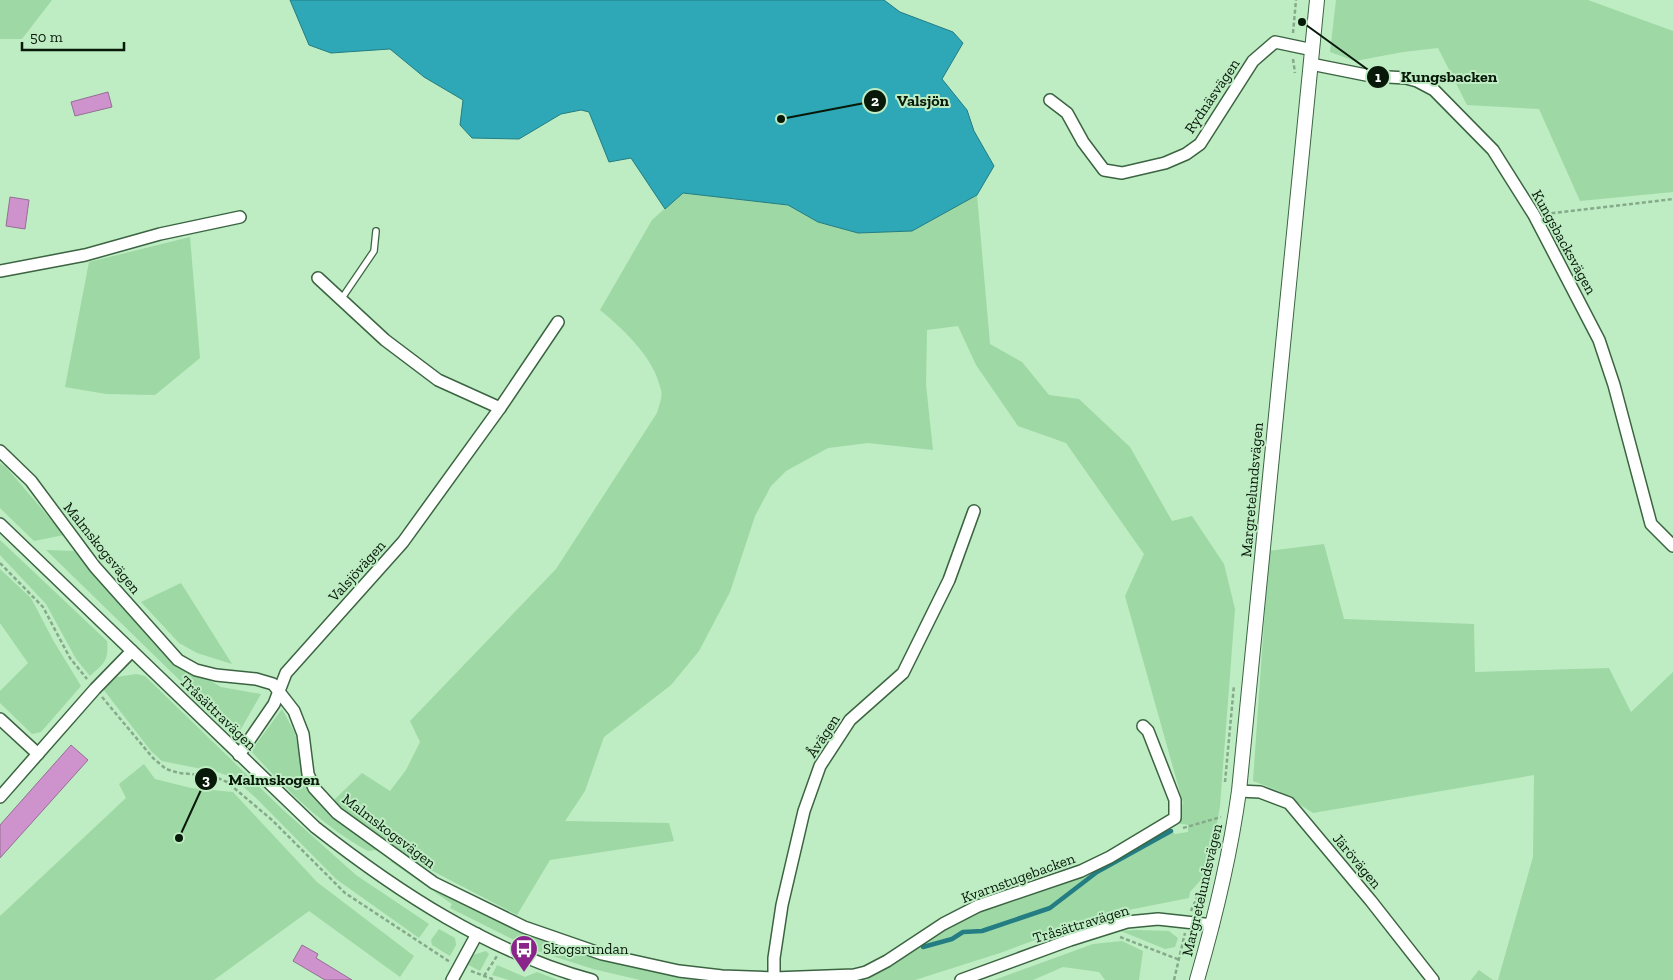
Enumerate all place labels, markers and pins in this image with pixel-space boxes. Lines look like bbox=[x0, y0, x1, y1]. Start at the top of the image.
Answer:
callout: Kungsbacken bbox=[1366, 61, 1507, 92]
callout: Valsjön bbox=[862, 85, 959, 116]
callout: Malmskogen bbox=[194, 764, 330, 795]
bus stop icon: Skogsrundan bbox=[509, 934, 539, 973]
place label: Skogsrundan bbox=[543, 940, 629, 958]

